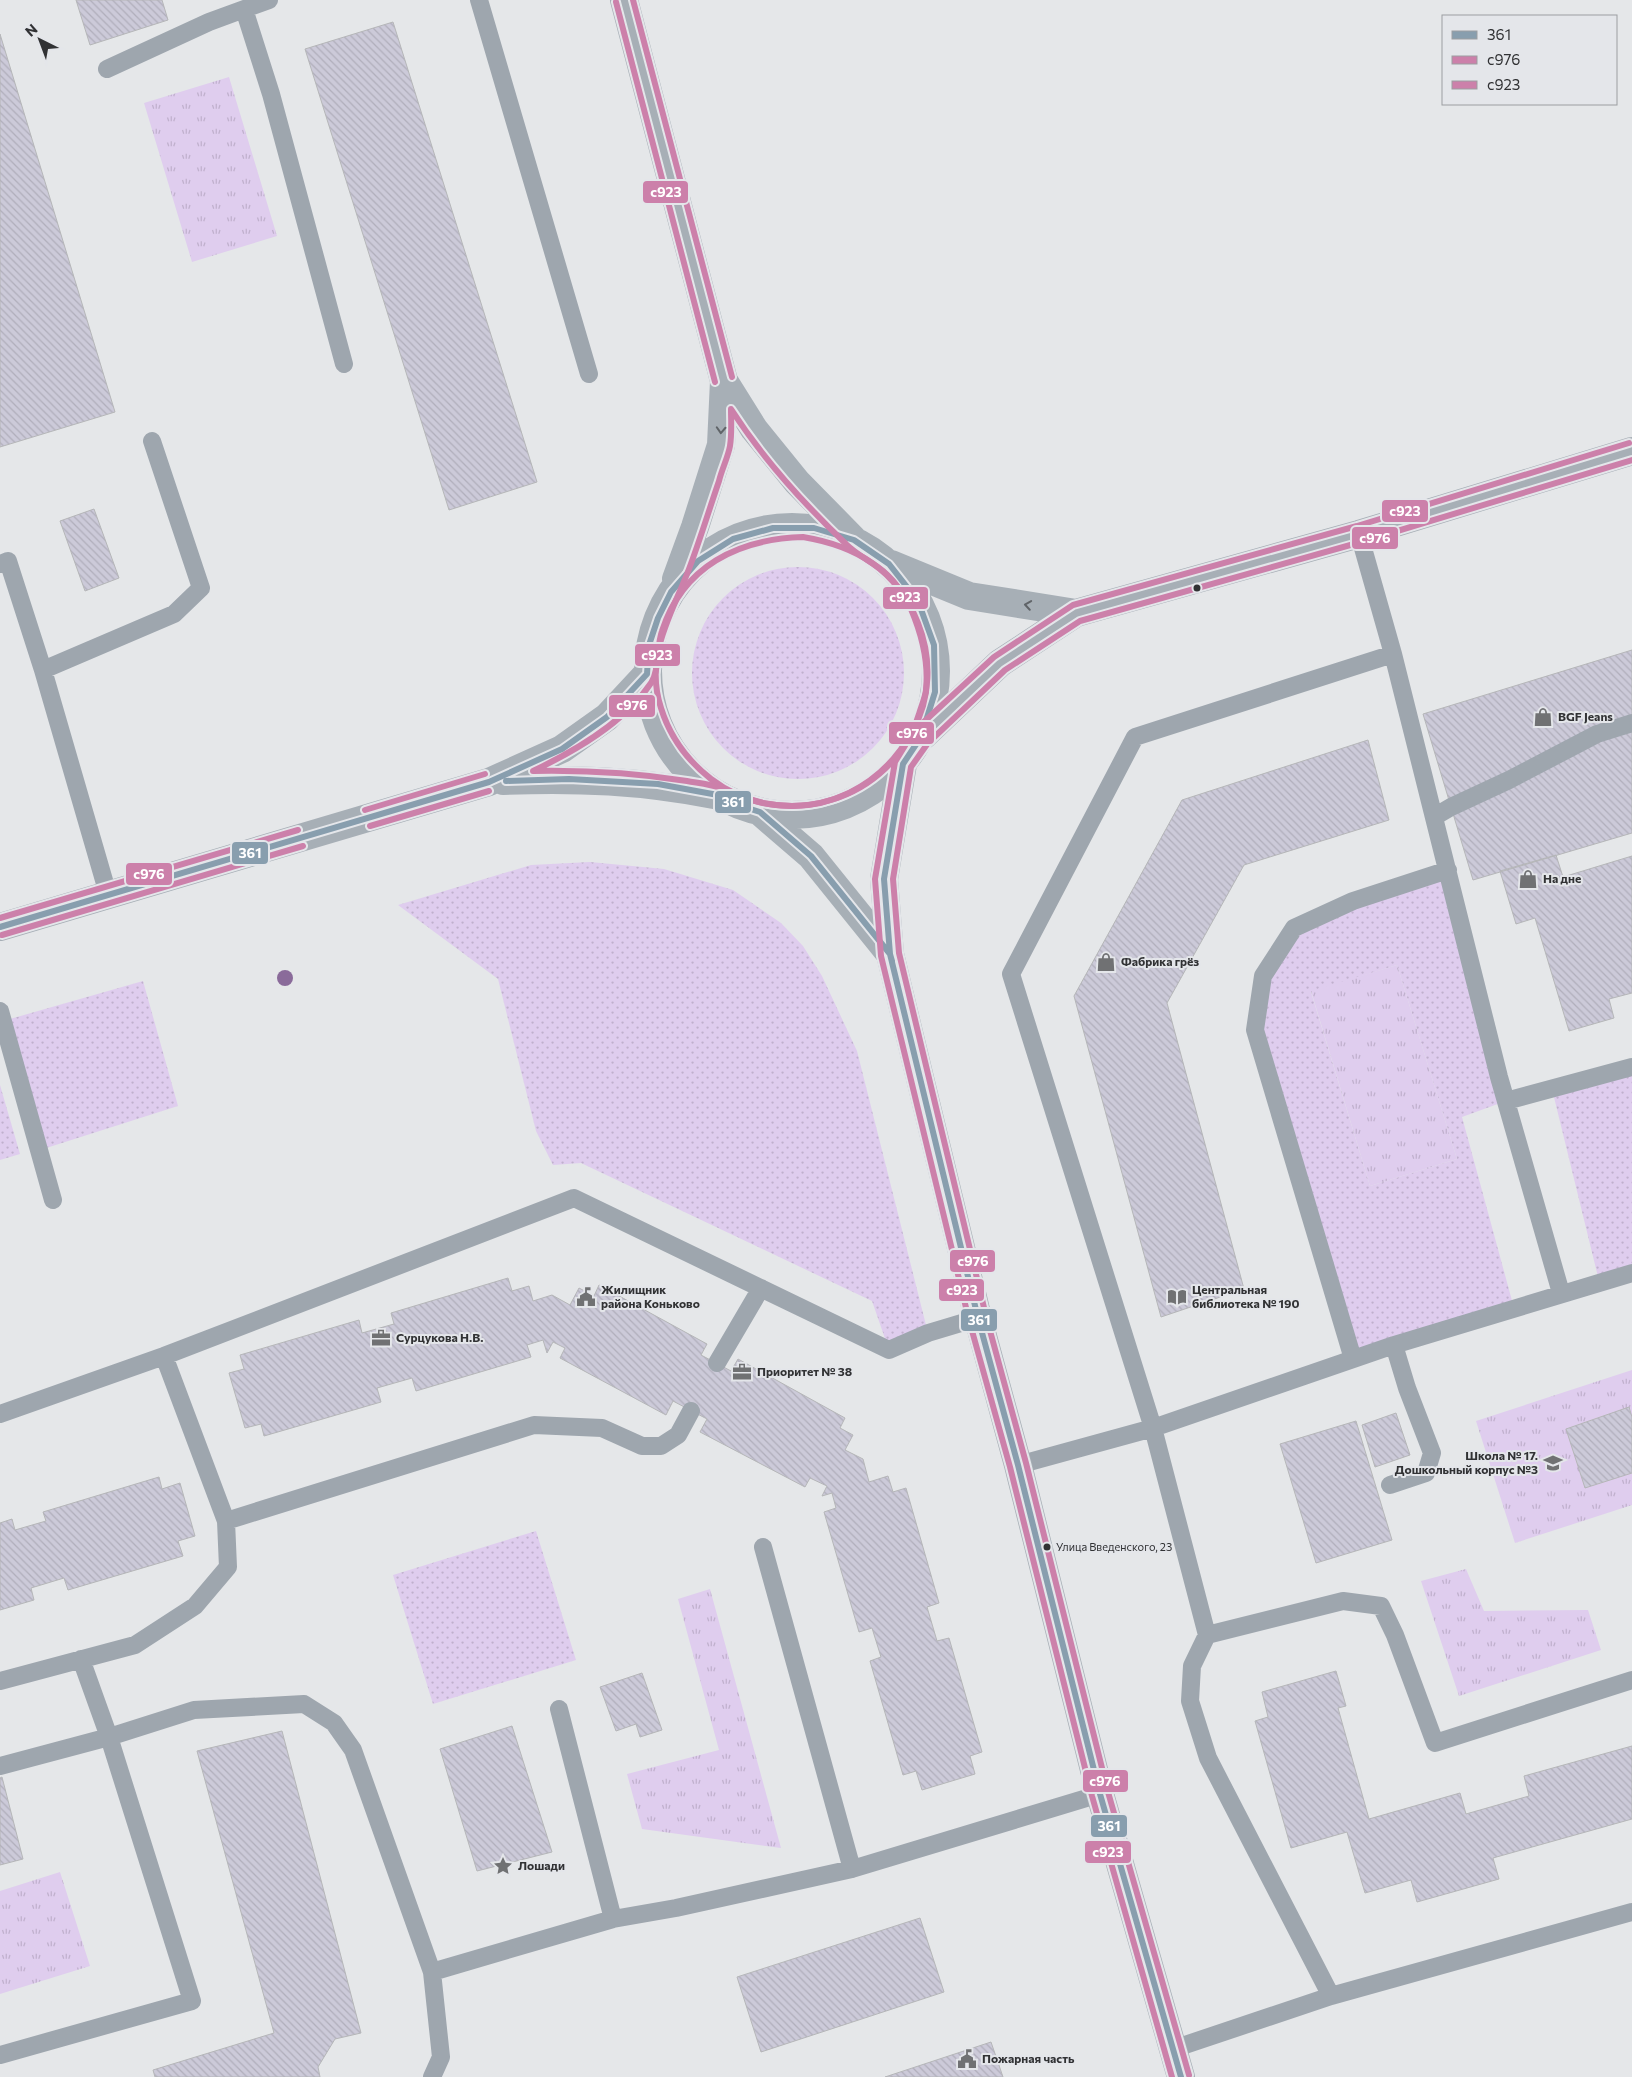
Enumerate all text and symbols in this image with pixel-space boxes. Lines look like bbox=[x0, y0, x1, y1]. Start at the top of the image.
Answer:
north arrow bbox=[15, 15, 65, 65]
legend bbox=[1442, 15, 1617, 105]
text: N bbox=[21, 20, 41, 40]
text: 361 bbox=[1487, 25, 1511, 43]
text: с976 bbox=[1487, 50, 1520, 68]
text: с923 bbox=[1487, 75, 1520, 93]
line badge: с923 bbox=[642, 180, 689, 204]
text: с923 bbox=[650, 183, 682, 200]
one-way arrow bbox=[716, 426, 727, 434]
line badge: с923 bbox=[1381, 499, 1429, 523]
text: с923 bbox=[1389, 502, 1421, 519]
line badge: с976 bbox=[1351, 526, 1399, 550]
text: с976 bbox=[1359, 529, 1391, 546]
unlabelled marker bbox=[1192, 583, 1202, 593]
line badge: с923 bbox=[882, 586, 929, 610]
text: с923 bbox=[889, 588, 921, 605]
one-way arrow bbox=[1023, 600, 1031, 611]
line badge: с923 bbox=[634, 643, 681, 667]
text: с923 bbox=[641, 646, 673, 663]
line badge: с976 bbox=[608, 694, 656, 718]
text: с976 bbox=[616, 696, 648, 713]
shop icon: BGF Jeans bbox=[1532, 706, 1554, 728]
place label: BGF Jeans bbox=[1558, 709, 1613, 724]
line badge: с976 bbox=[888, 721, 935, 745]
text: с976 bbox=[896, 724, 928, 741]
line badge: 361 bbox=[714, 790, 752, 814]
text: 361 bbox=[721, 793, 745, 810]
line badge: 361 bbox=[231, 841, 269, 865]
text: 361 bbox=[238, 844, 262, 861]
line badge: с976 bbox=[125, 862, 173, 886]
text: с976 bbox=[133, 865, 165, 882]
shop icon: На дне bbox=[1517, 868, 1539, 890]
place label: На дне bbox=[1543, 871, 1581, 885]
shop icon: Фабрика грёз bbox=[1095, 951, 1117, 973]
place label: Фабрика грёз bbox=[1121, 954, 1199, 968]
line badge: с976 bbox=[949, 1249, 996, 1273]
text: с976 bbox=[957, 1252, 989, 1269]
line badge: с923 bbox=[938, 1278, 985, 1302]
text: с923 bbox=[946, 1281, 978, 1298]
place label: Жилищник района Коньково bbox=[601, 1282, 700, 1310]
place label: Центральная библиотека № 190 bbox=[1192, 1282, 1299, 1310]
public building icon: Жилищник района Коньково bbox=[575, 1286, 597, 1308]
library icon: Центральная библиотека № 190 bbox=[1166, 1286, 1188, 1308]
line badge: 361 bbox=[960, 1308, 998, 1332]
text: 361 bbox=[967, 1311, 991, 1328]
office icon: Сурцукова Н.В. bbox=[370, 1327, 392, 1349]
place label: Сурцукова Н.В. bbox=[396, 1330, 483, 1344]
office icon: Приоритет № 38 bbox=[731, 1361, 753, 1383]
place label: Приоритет № 38 bbox=[757, 1364, 852, 1378]
place label: Школа № 17. Дошкольный корпус №3 bbox=[1395, 1448, 1538, 1476]
school or university icon: Школа № 17. Дошкольный корпус №3 bbox=[1542, 1452, 1564, 1474]
place label: Улица Введенского, 23 bbox=[1056, 1540, 1172, 1553]
marker: Улица Введенского, 23 bbox=[1042, 1542, 1052, 1552]
line badge: с976 bbox=[1082, 1769, 1129, 1793]
text: с976 bbox=[1089, 1772, 1121, 1789]
line badge: 361 bbox=[1090, 1814, 1128, 1838]
text: 361 bbox=[1097, 1817, 1121, 1834]
line badge: с923 bbox=[1084, 1840, 1132, 1864]
text: с923 bbox=[1092, 1843, 1124, 1860]
place icon: Лошади bbox=[492, 1855, 514, 1877]
place label: Лошади bbox=[518, 1858, 565, 1872]
public building icon: Пожарная часть bbox=[956, 2048, 978, 2070]
place label: Пожарная часть bbox=[982, 2051, 1075, 2065]

